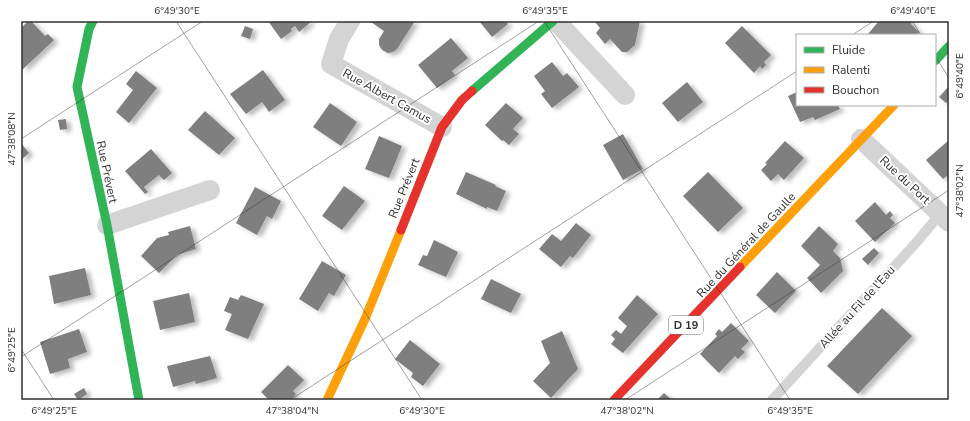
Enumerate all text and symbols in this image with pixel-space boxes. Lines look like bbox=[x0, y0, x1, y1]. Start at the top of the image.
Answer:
text: 6°49'30"E bbox=[154, 4, 200, 18]
text: 6°49'35"E bbox=[522, 4, 568, 18]
text: 6°49'40"E bbox=[890, 4, 936, 18]
legend bbox=[796, 34, 936, 106]
text: Fluide bbox=[832, 42, 865, 58]
text: 6°49'40"E bbox=[953, 53, 967, 99]
text: Ralenti bbox=[832, 62, 870, 78]
street label: Rue Albert Camus bbox=[340, 65, 434, 127]
text: Bouchon bbox=[832, 82, 879, 98]
text: 47°38'08"N bbox=[5, 112, 19, 166]
street label: Rue Prévert bbox=[93, 139, 122, 206]
street label: Rue du Port bbox=[876, 152, 934, 208]
street label: Rue Prévert bbox=[385, 155, 424, 220]
text: 47°38'02"N bbox=[953, 164, 967, 218]
street label: Rue du Général de Gaulle bbox=[693, 189, 799, 301]
street label: Allée au Fil de l'Eau bbox=[816, 262, 898, 352]
road number: D 19 bbox=[669, 316, 703, 334]
text: 6°49'25"E bbox=[5, 327, 19, 373]
text: 6°49'25"E bbox=[31, 404, 77, 418]
text: 47°38'04"N bbox=[265, 404, 319, 418]
text: 6°49'30"E bbox=[399, 404, 445, 418]
text: 47°38'02"N bbox=[600, 404, 654, 418]
text: 6°49'35"E bbox=[767, 404, 813, 418]

